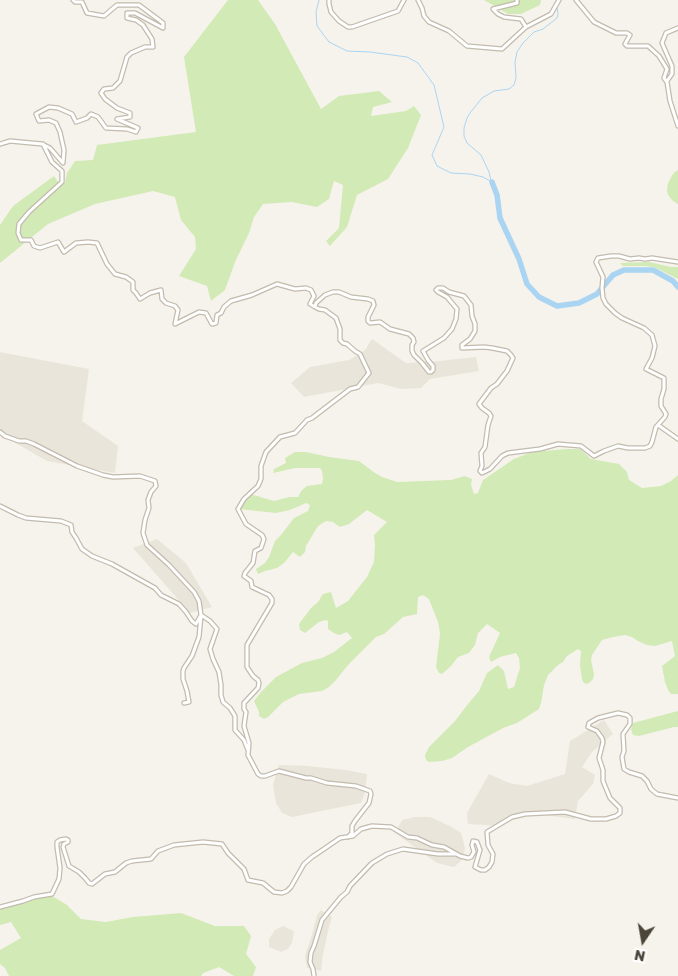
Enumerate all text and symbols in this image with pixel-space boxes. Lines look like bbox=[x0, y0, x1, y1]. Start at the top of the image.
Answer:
north arrow bbox=[618, 916, 668, 966]
text: N bbox=[633, 947, 647, 966]

